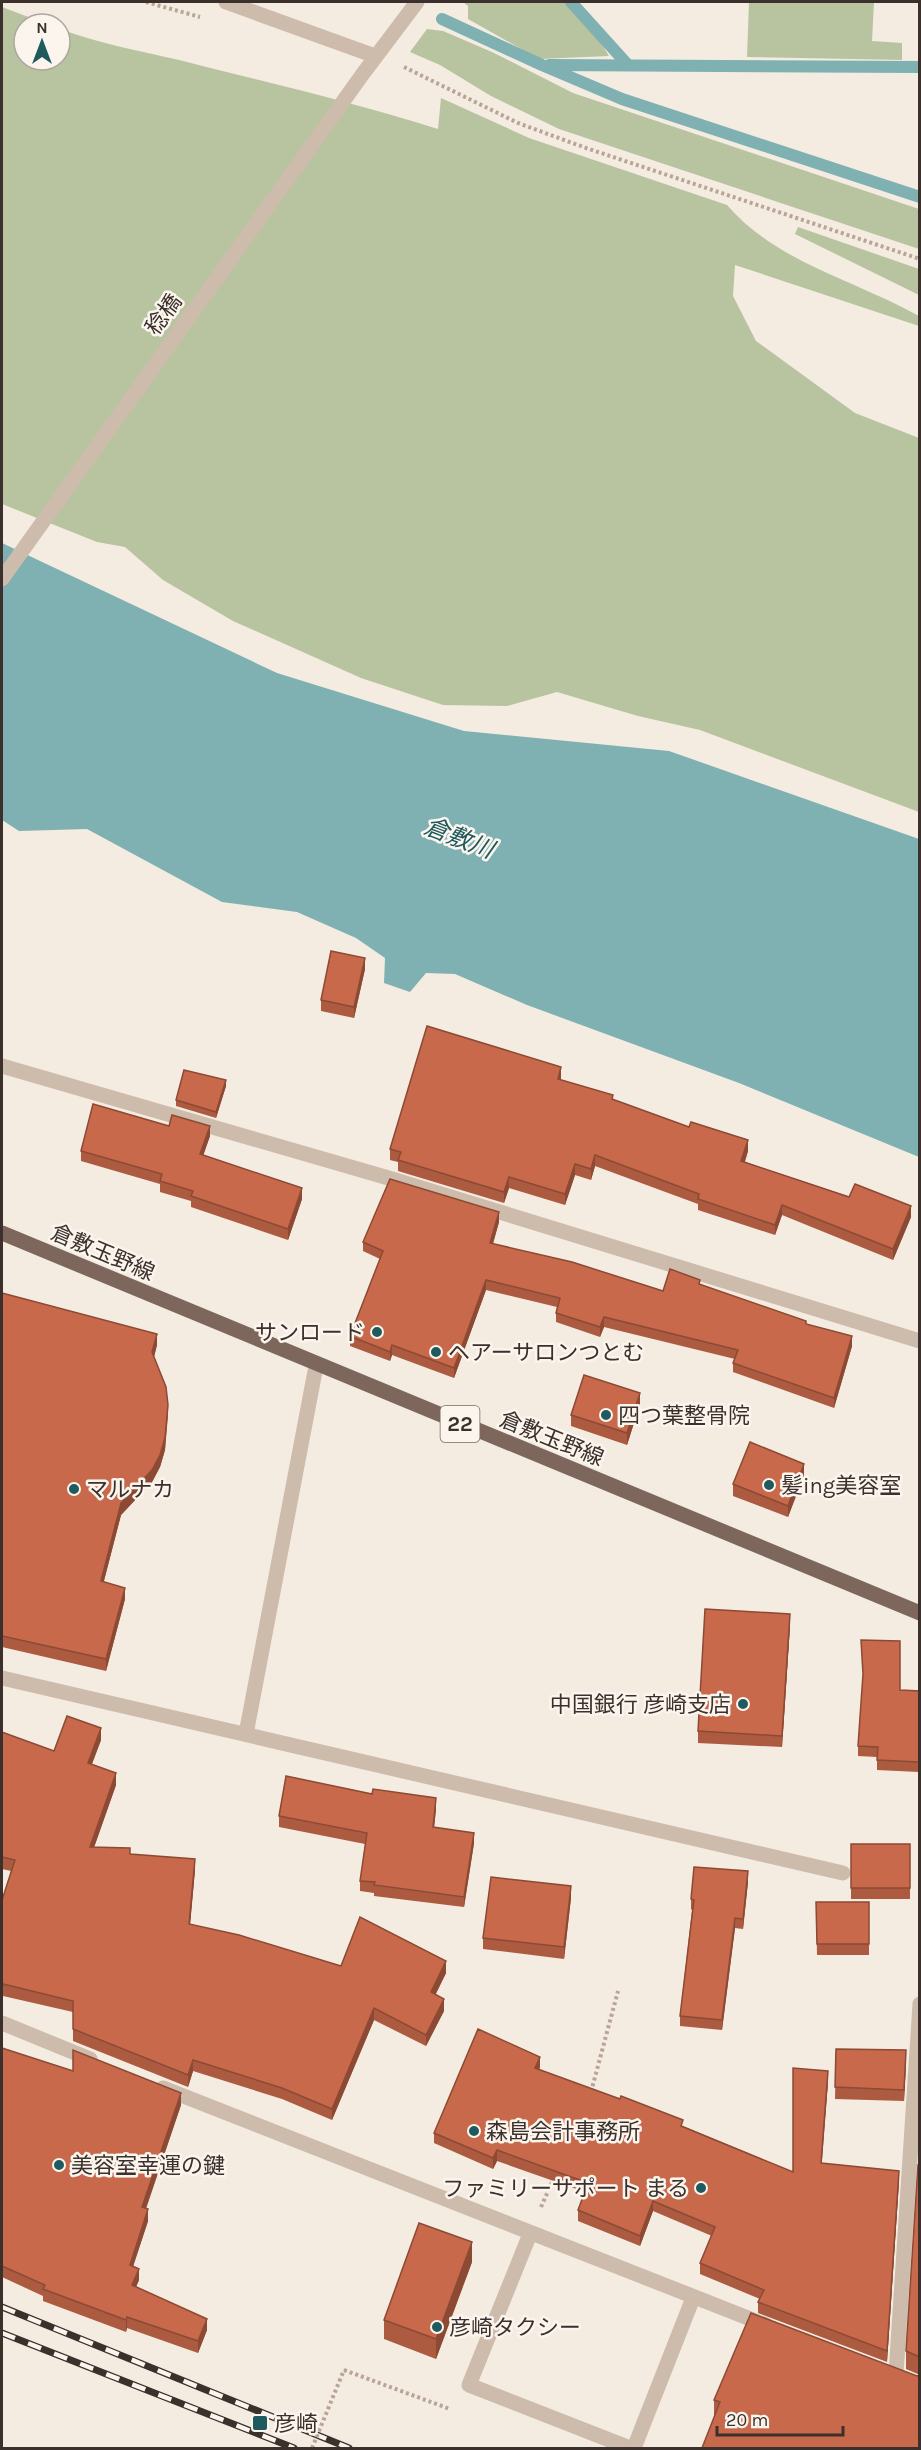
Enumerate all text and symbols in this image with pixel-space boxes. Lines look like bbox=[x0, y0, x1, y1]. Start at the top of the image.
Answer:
north arrow bbox=[12, 12, 72, 72]
text: N bbox=[36, 18, 48, 37]
street label: 稔橋 bbox=[140, 289, 187, 340]
water label: 倉敷川 bbox=[420, 812, 500, 865]
street label: 倉敷玉野線 bbox=[47, 1219, 158, 1286]
place label: サンロード bbox=[255, 1320, 365, 1346]
marker: サンロード bbox=[370, 1325, 384, 1339]
place label: ヘアーサロンつとむ bbox=[448, 1340, 644, 1366]
marker: ヘアーサロンつとむ bbox=[429, 1345, 443, 1359]
place label: 四つ葉整骨院 bbox=[618, 1403, 750, 1429]
road number: 22 bbox=[440, 1406, 480, 1442]
street label: 倉敷玉野線 bbox=[496, 1406, 607, 1472]
marker: 四つ葉整骨院 bbox=[599, 1408, 613, 1422]
place label: 髪ing美容室 bbox=[781, 1473, 901, 1499]
place label: マルナカ bbox=[86, 1477, 174, 1503]
marker: 髪ing美容室 bbox=[762, 1478, 776, 1492]
marker: マルナカ bbox=[67, 1482, 81, 1496]
place label: 中国銀行 彦崎支店 bbox=[550, 1692, 731, 1718]
marker: 中国銀行 彦崎支店 bbox=[736, 1697, 750, 1711]
place label: 森島会計事務所 bbox=[486, 2119, 640, 2145]
marker: 森島会計事務所 bbox=[467, 2124, 481, 2138]
place label: 美容室幸運の鍵 bbox=[71, 2153, 225, 2179]
marker: 美容室幸運の鍵 bbox=[52, 2158, 66, 2172]
place label: ファミリーサポート まる bbox=[442, 2176, 689, 2202]
marker: ファミリーサポート まる bbox=[694, 2181, 708, 2195]
place label: 彦崎タクシー bbox=[449, 2315, 581, 2341]
marker: 彦崎タクシー bbox=[430, 2320, 444, 2334]
scale bar bbox=[717, 2399, 843, 2437]
text: 20 m bbox=[726, 2409, 768, 2431]
place label: 彦崎 bbox=[274, 2411, 318, 2437]
marker: 彦崎 bbox=[251, 2414, 269, 2432]

